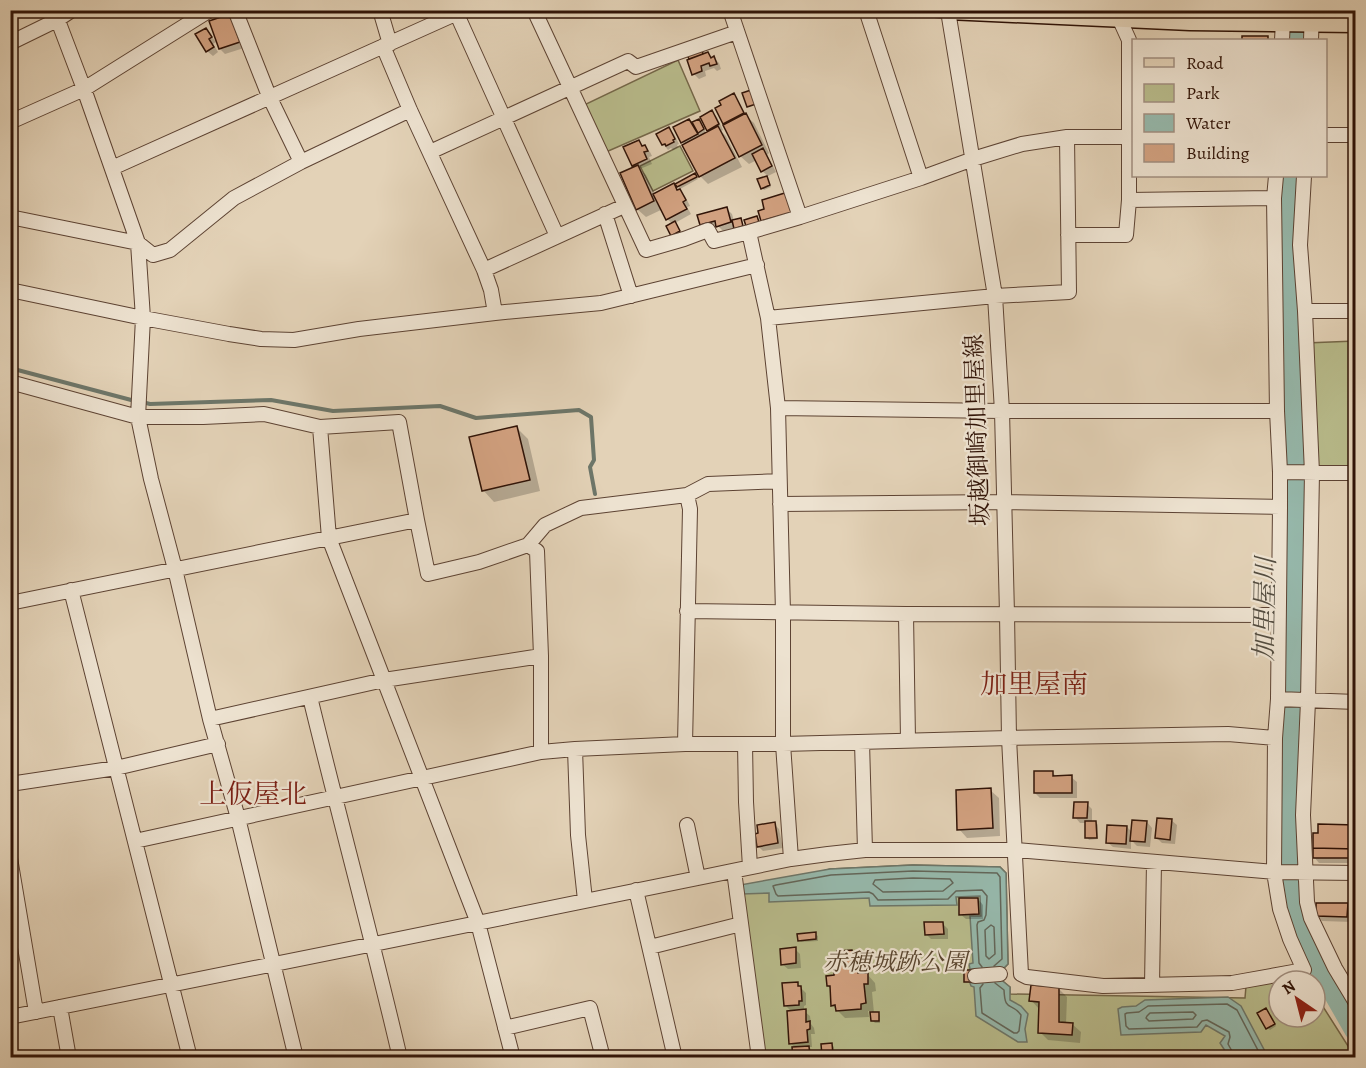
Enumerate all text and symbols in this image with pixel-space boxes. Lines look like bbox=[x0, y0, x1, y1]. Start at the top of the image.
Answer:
legend bbox=[1132, 39, 1327, 177]
text: Road bbox=[1186, 51, 1224, 75]
text: Park bbox=[1186, 81, 1220, 105]
text: Water bbox=[1185, 111, 1231, 135]
text: Building bbox=[1186, 141, 1250, 165]
street label: 坂越御崎加里屋線 bbox=[958, 334, 996, 526]
water label: 加里屋川 bbox=[1247, 554, 1283, 661]
district label: 加里屋南 bbox=[980, 666, 1088, 702]
district label: 上仮屋北 bbox=[199, 776, 307, 812]
park label: 赤穂城跡公園 bbox=[823, 946, 971, 978]
north arrow bbox=[1267, 969, 1327, 1029]
text: N bbox=[1278, 975, 1300, 1000]

